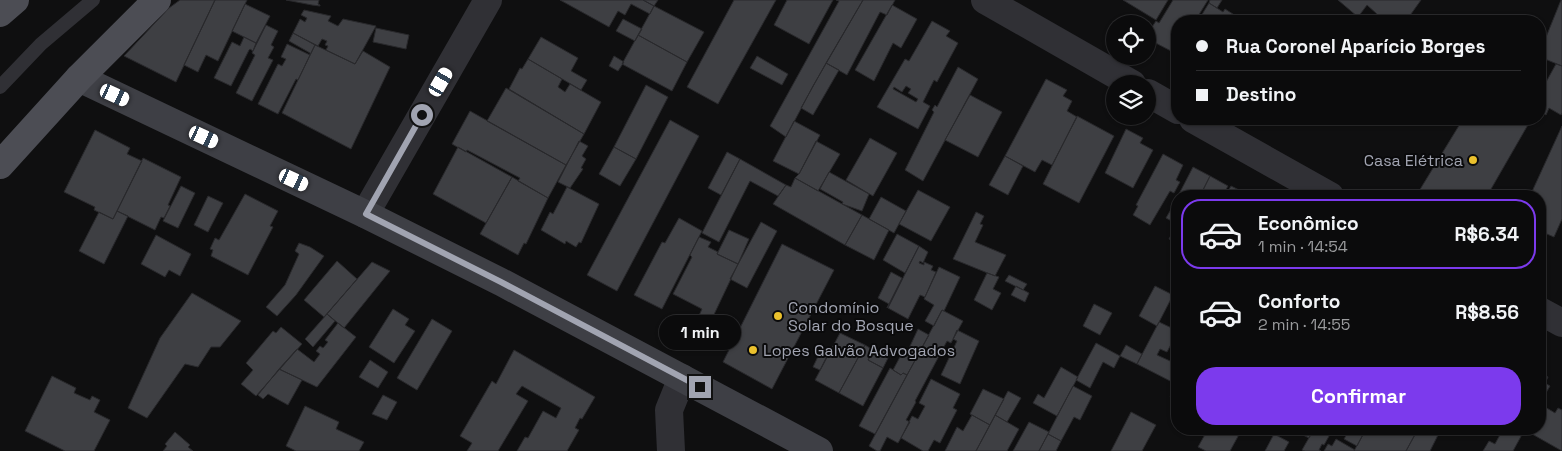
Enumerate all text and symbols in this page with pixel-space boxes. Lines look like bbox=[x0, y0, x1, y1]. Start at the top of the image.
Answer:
map controls bbox=[1106, 15, 1156, 125]
button: locate bbox=[1106, 15, 1156, 65]
text: Rua Coronel Aparício Borges bbox=[1226, 34, 1485, 59]
car bbox=[427, 65, 454, 99]
button: layers bbox=[1106, 75, 1156, 125]
car bbox=[98, 82, 131, 108]
text: Destino bbox=[1226, 82, 1296, 107]
route start bbox=[411, 104, 433, 126]
car bbox=[187, 124, 220, 150]
place label: Casa Elétrica bbox=[1364, 150, 1463, 171]
marker: Casa Elétrica bbox=[1467, 154, 1479, 166]
car bbox=[277, 167, 310, 193]
text: Econômico bbox=[1258, 211, 1359, 236]
icon: car bbox=[1198, 212, 1243, 257]
text: R$6.34 bbox=[1454, 222, 1519, 247]
text: 1 min · 14:54 bbox=[1258, 236, 1348, 257]
text: Conforto bbox=[1258, 289, 1340, 314]
icon: car bbox=[1198, 290, 1243, 335]
place label: Condomínio Solar do Bosque bbox=[788, 297, 914, 336]
text: R$8.56 bbox=[1455, 300, 1519, 325]
marker: Condomínio Solar do Bosque bbox=[772, 310, 784, 322]
callout: 1 min bbox=[659, 314, 741, 350]
text: 2 min · 14:55 bbox=[1258, 314, 1350, 335]
text: 1 min bbox=[680, 322, 720, 343]
place label: Lopes Galvão Advogados bbox=[763, 340, 955, 361]
marker: Lopes Galvão Advogados bbox=[747, 344, 759, 356]
button: Confirmar bbox=[1196, 367, 1521, 425]
route end bbox=[689, 376, 711, 398]

